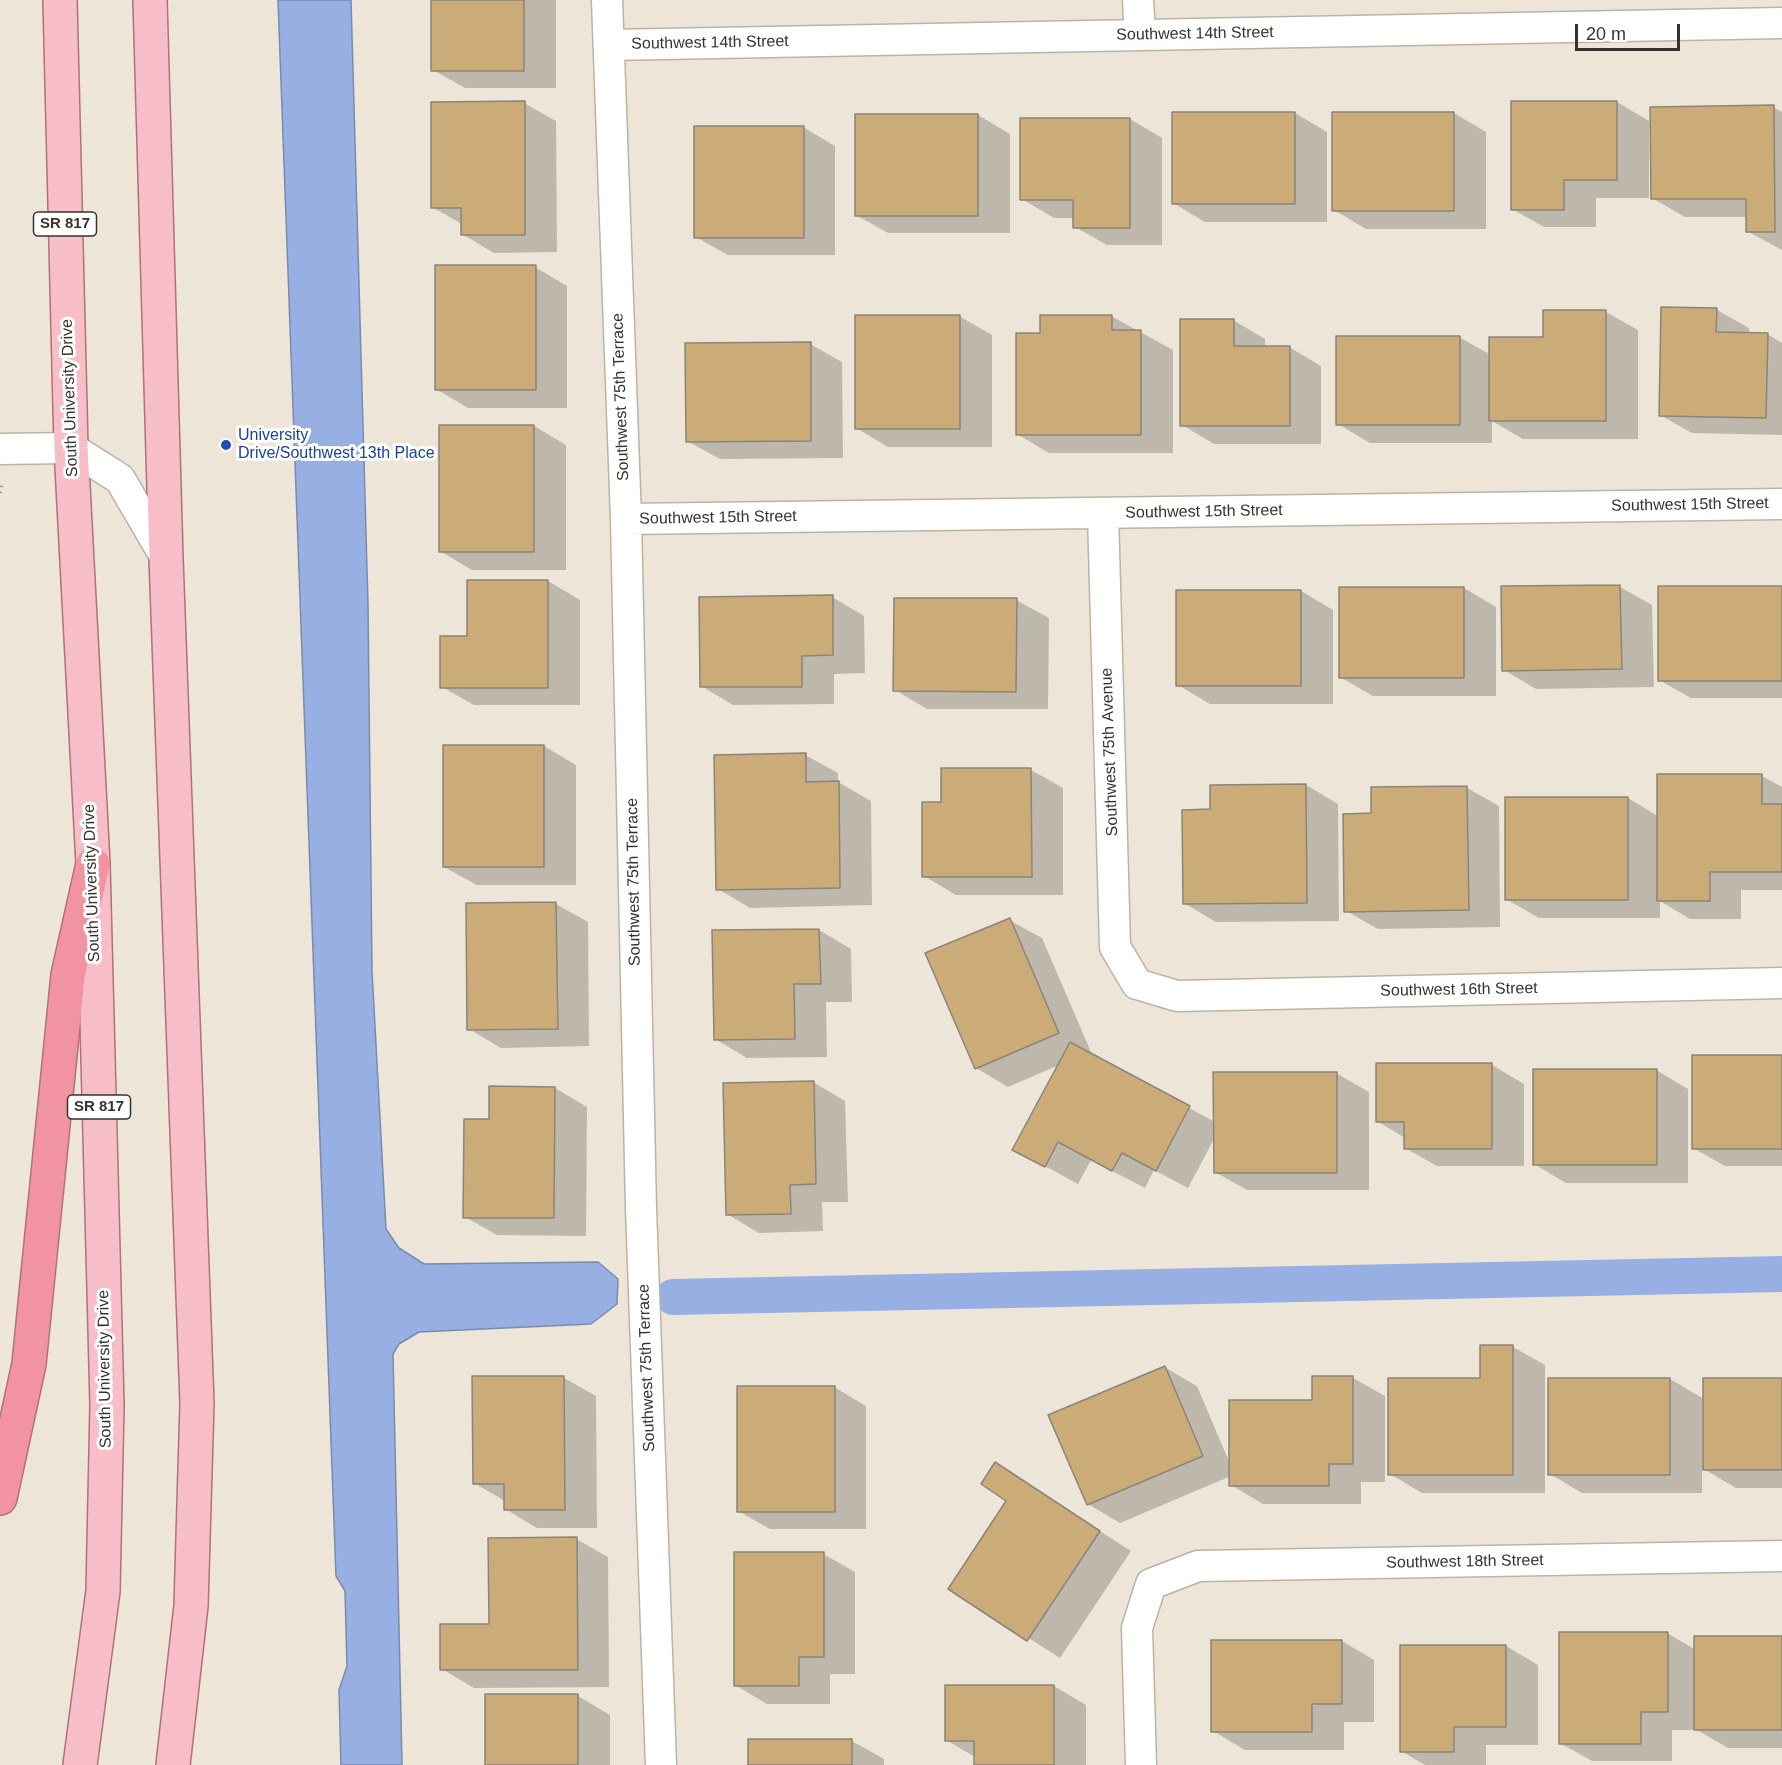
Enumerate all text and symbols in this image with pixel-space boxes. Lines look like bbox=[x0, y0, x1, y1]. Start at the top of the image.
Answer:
scale bar bbox=[1578, 12, 1683, 50]
street label: Southwest 14th Street bbox=[1116, 23, 1274, 45]
text: 20 m bbox=[1586, 24, 1626, 44]
street label: Southwest 14th Street bbox=[631, 32, 789, 54]
road number: SR 817 bbox=[34, 212, 97, 236]
street label: Southwest 75th Terrace bbox=[608, 313, 634, 481]
street label: South University Drive bbox=[58, 319, 82, 477]
place label: University Drive/Southwest 13th Place bbox=[238, 426, 435, 464]
marker: University Drive/Southwest 13th Place bbox=[219, 438, 233, 452]
street label: Southwest 15th Street bbox=[1611, 494, 1769, 516]
street label: Southwest 15th Street bbox=[1125, 501, 1283, 523]
street label: Southwest 15th Street bbox=[639, 507, 797, 529]
street label: Southwest 75th Avenue bbox=[1097, 667, 1123, 837]
street label: Southwest 75th Terrace bbox=[623, 798, 645, 966]
street label: South University Drive bbox=[80, 804, 104, 962]
street label: Southwest 16th Street bbox=[1380, 979, 1538, 1001]
road number: SR 817 bbox=[68, 1095, 130, 1119]
street label: Southwest 75th Terrace bbox=[634, 1284, 660, 1452]
street label: South University Drive bbox=[94, 1290, 116, 1448]
street label: Southwest 18th Street bbox=[1386, 1551, 1544, 1573]

